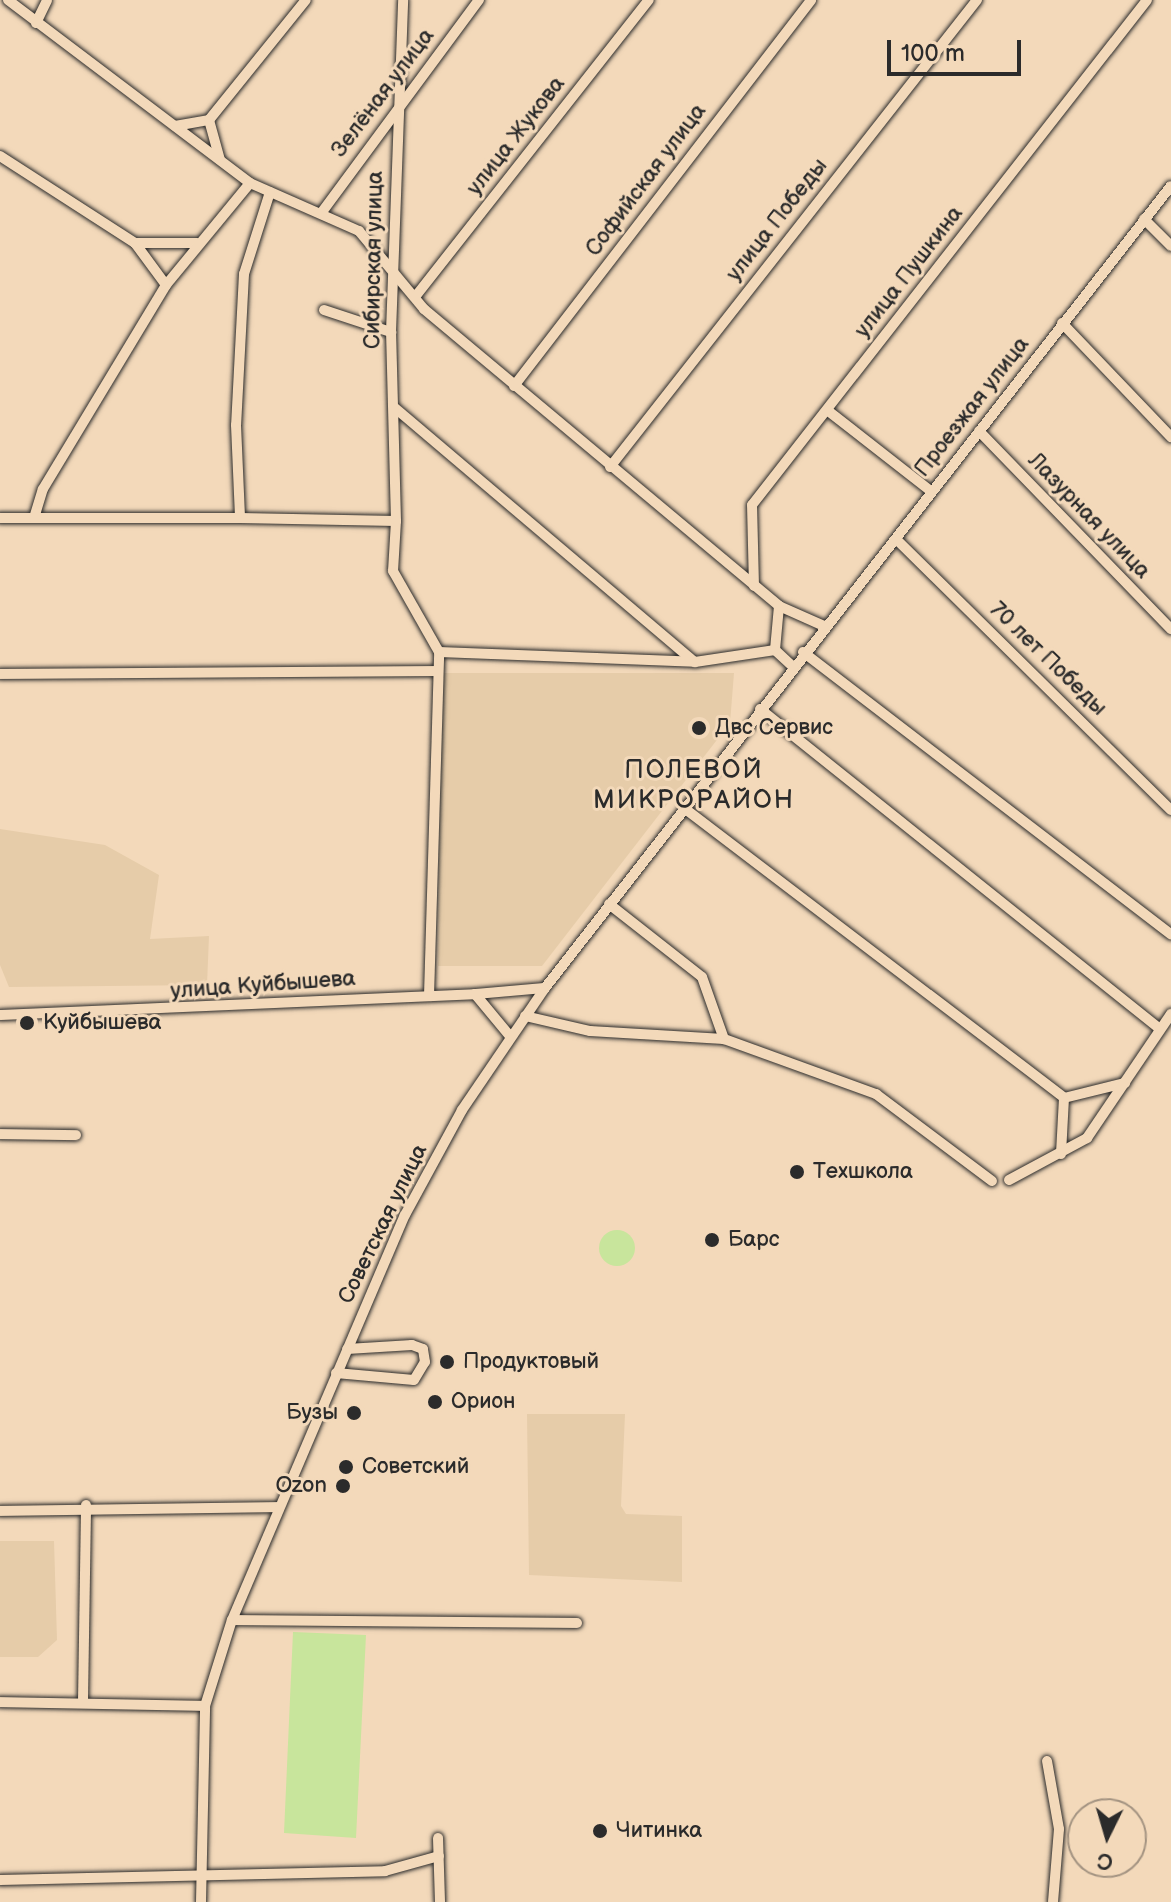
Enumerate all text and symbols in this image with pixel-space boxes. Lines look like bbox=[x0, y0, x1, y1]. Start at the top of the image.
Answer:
street label: Зелёная улица bbox=[326, 23, 440, 163]
scale bar bbox=[891, 24, 1025, 74]
text: 100 m bbox=[901, 39, 965, 68]
street label: улица Жукова bbox=[461, 71, 571, 201]
street label: Софийская улица bbox=[580, 99, 712, 261]
street label: улица Победы bbox=[721, 153, 833, 287]
street label: Сибирская улица bbox=[359, 171, 389, 349]
street label: улица Пушкина bbox=[849, 201, 969, 343]
street label: Проезжая улица bbox=[909, 332, 1035, 482]
street label: Лазурная улица bbox=[1022, 448, 1156, 584]
street label: 70 лет Победы bbox=[984, 597, 1112, 721]
place label: Двс Сервис bbox=[715, 715, 833, 741]
marker: Двс Сервис bbox=[690, 719, 708, 737]
district label: ПОЛЕВОЙ МИКРОРАЙОН bbox=[593, 755, 795, 816]
street label: улица Куйбышева bbox=[170, 965, 356, 1005]
place label: Куйбышева bbox=[43, 1010, 161, 1036]
marker: Куйбышева bbox=[18, 1014, 36, 1032]
street label: Советская улица bbox=[333, 1140, 433, 1308]
place label: Техшкола bbox=[813, 1159, 913, 1185]
marker: Техшкола bbox=[788, 1163, 806, 1181]
place label: Барс bbox=[728, 1227, 779, 1253]
marker: Барс bbox=[703, 1231, 721, 1249]
place label: Продуктовый bbox=[463, 1349, 599, 1375]
marker: Продуктовый bbox=[438, 1353, 456, 1371]
place label: Орион bbox=[451, 1389, 515, 1415]
marker: Орион bbox=[426, 1393, 444, 1411]
place label: Бузы bbox=[286, 1400, 338, 1426]
marker: Бузы bbox=[345, 1404, 363, 1422]
place label: Советский bbox=[362, 1454, 469, 1480]
marker: Советский bbox=[337, 1458, 355, 1476]
place label: Ozon bbox=[275, 1473, 327, 1499]
marker: Ozon bbox=[334, 1477, 352, 1495]
north arrow bbox=[1067, 1798, 1147, 1878]
place label: Читинка bbox=[616, 1818, 702, 1844]
marker: Читинка bbox=[591, 1822, 609, 1840]
text: С bbox=[1096, 1846, 1114, 1875]

